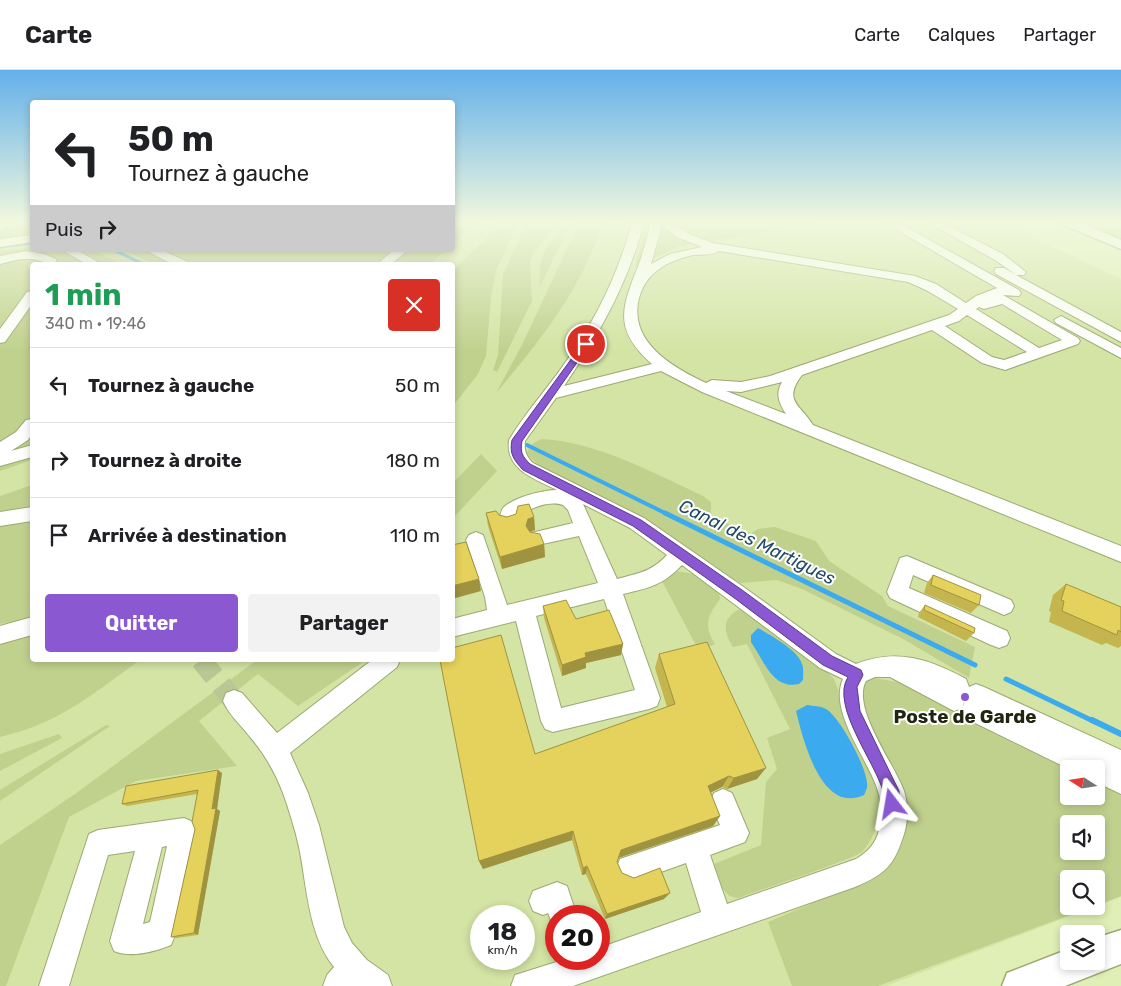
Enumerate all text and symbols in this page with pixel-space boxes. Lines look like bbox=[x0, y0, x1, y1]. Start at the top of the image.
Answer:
text: Carte bbox=[25, 21, 92, 49]
text: Carte bbox=[854, 24, 900, 46]
text: Calques bbox=[928, 24, 995, 46]
text: Partager bbox=[1023, 24, 1096, 46]
text: 50 m bbox=[128, 118, 214, 160]
icon: left bbox=[45, 120, 110, 185]
text: Tournez à gauche bbox=[128, 160, 309, 187]
icon: right bbox=[93, 215, 121, 243]
text: Puis bbox=[45, 218, 83, 241]
text: 1 min bbox=[45, 277, 122, 313]
button: close bbox=[388, 279, 440, 331]
text: 340 m · 19:46 bbox=[45, 314, 146, 333]
pin bbox=[565, 323, 607, 365]
icon: arrive bbox=[572, 330, 600, 358]
icon: left bbox=[45, 371, 73, 399]
text: Tournez à gauche bbox=[88, 374, 254, 397]
text: 50 m bbox=[395, 374, 440, 397]
icon: right bbox=[45, 446, 73, 474]
text: Tournez à droite bbox=[88, 449, 242, 472]
text: 180 m bbox=[386, 449, 440, 472]
water label: Canal des Martigues bbox=[675, 495, 839, 589]
icon: arrive bbox=[45, 521, 73, 549]
text: Arrivée à destination bbox=[88, 524, 287, 547]
text: 110 m bbox=[390, 524, 440, 547]
button: Quitter bbox=[45, 594, 238, 652]
button: Partager bbox=[248, 594, 440, 652]
marker: Poste de Garde bbox=[959, 691, 971, 703]
place label: Poste de Garde bbox=[893, 705, 1037, 728]
north arrow bbox=[1060, 760, 1105, 805]
map controls bbox=[1060, 760, 1105, 970]
position arrow bbox=[865, 777, 917, 829]
button: sound bbox=[1060, 815, 1105, 860]
button: search bbox=[1060, 870, 1105, 915]
speed limit sign: 20 bbox=[545, 905, 610, 970]
text: 18 bbox=[488, 917, 517, 946]
button: layers bbox=[1060, 925, 1105, 970]
text: km/h bbox=[488, 943, 517, 957]

